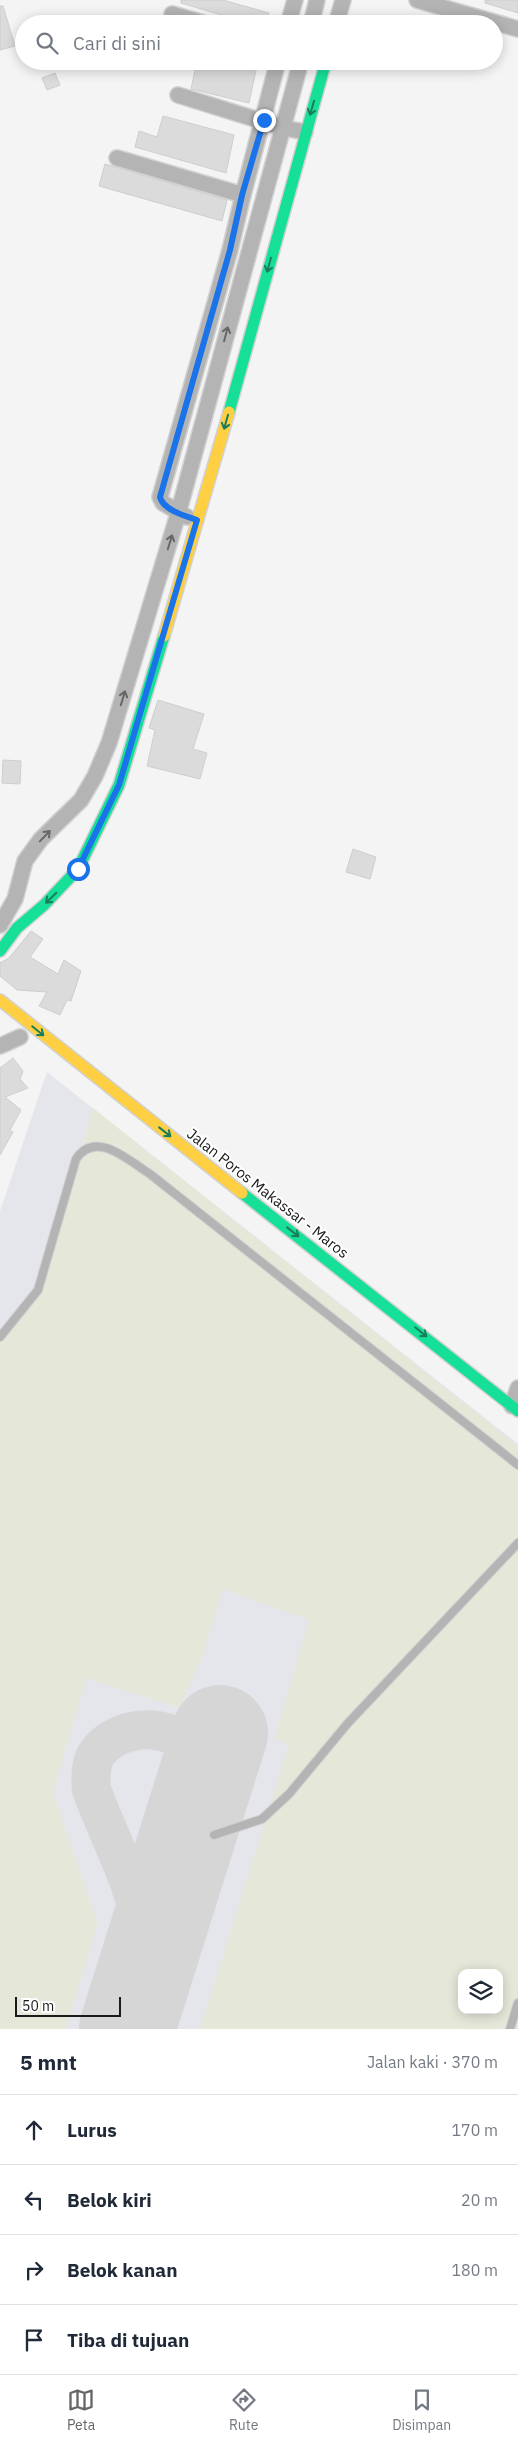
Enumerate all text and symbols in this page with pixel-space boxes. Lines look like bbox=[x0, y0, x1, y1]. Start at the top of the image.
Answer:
search box bbox=[15, 15, 503, 70]
icon: search bbox=[33, 29, 61, 57]
text: Cari di sini bbox=[73, 31, 161, 55]
one-way arrow bbox=[307, 100, 317, 116]
route end bbox=[253, 109, 276, 132]
one-way arrow bbox=[264, 256, 274, 272]
one-way arrow bbox=[222, 327, 231, 343]
one-way arrow bbox=[221, 413, 231, 429]
one-way arrow bbox=[165, 534, 175, 550]
one-way arrow bbox=[119, 690, 129, 706]
one-way arrow bbox=[38, 830, 51, 842]
route start bbox=[67, 858, 90, 881]
one-way arrow bbox=[44, 892, 57, 904]
one-way arrow bbox=[31, 1025, 44, 1036]
street label: Jalan Poros Makassar - Maros bbox=[183, 1124, 353, 1262]
one-way arrow bbox=[158, 1127, 171, 1138]
one-way arrow bbox=[286, 1226, 299, 1237]
one-way arrow bbox=[414, 1326, 427, 1337]
map controls bbox=[458, 1969, 503, 2014]
button: layers bbox=[458, 1969, 503, 2014]
scale bar bbox=[15, 1994, 121, 2017]
text: 50 m bbox=[22, 1997, 54, 2015]
text: 5 mnt bbox=[20, 2048, 77, 2076]
text: Jalan kaki · 370 m bbox=[367, 2052, 498, 2072]
icon: ahead bbox=[20, 2116, 48, 2144]
text: Lurus bbox=[67, 2118, 117, 2142]
text: 170 m bbox=[451, 2120, 498, 2140]
icon: left bbox=[20, 2186, 48, 2214]
text: Belok kiri bbox=[67, 2188, 152, 2212]
text: 20 m bbox=[461, 2190, 498, 2210]
icon: right bbox=[20, 2256, 48, 2284]
text: Belok kanan bbox=[67, 2258, 178, 2282]
text: 180 m bbox=[451, 2260, 498, 2280]
icon: arrive bbox=[20, 2326, 48, 2354]
text: Tiba di tujuan bbox=[67, 2328, 189, 2352]
tab: Peta bbox=[67, 2386, 95, 2434]
tab: Rute bbox=[229, 2386, 258, 2434]
tab: Disimpan bbox=[392, 2386, 451, 2434]

